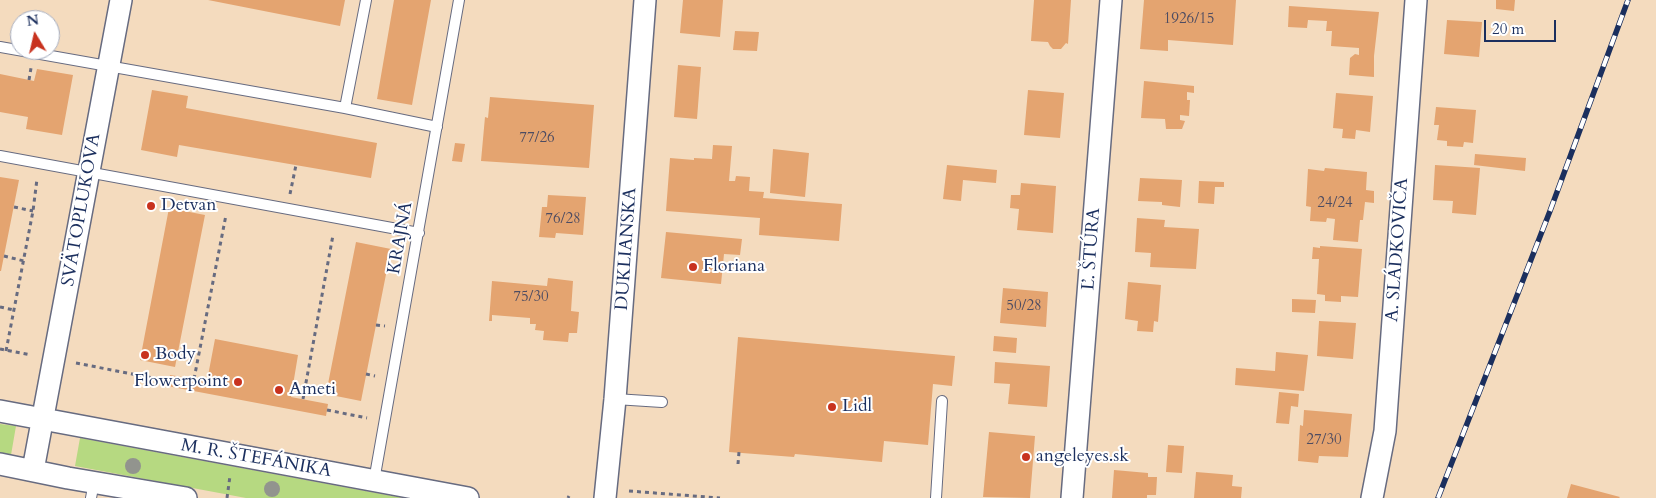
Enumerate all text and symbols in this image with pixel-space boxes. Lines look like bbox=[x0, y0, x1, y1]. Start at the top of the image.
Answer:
north arrow bbox=[10, 10, 60, 60]
text: N bbox=[25, 10, 40, 31]
scale bar bbox=[1486, 10, 1558, 42]
house number: 1926/15 bbox=[1164, 11, 1214, 29]
text: 20 m bbox=[1492, 19, 1524, 39]
house number: 77/26 bbox=[519, 130, 555, 148]
street label: SVÄTOPLUKOVA bbox=[58, 132, 106, 288]
street label: A. SLÁDKOVIČA bbox=[1382, 177, 1414, 323]
street label: DUKLIANSKA bbox=[612, 187, 642, 311]
place label: Detvan bbox=[161, 195, 217, 217]
house number: 24/24 bbox=[1317, 195, 1353, 213]
marker: Detvan bbox=[145, 200, 157, 212]
street label: KRAJNÁ bbox=[384, 200, 418, 276]
street label: Ľ. ŠTÚRA bbox=[1078, 207, 1106, 291]
house number: 76/28 bbox=[545, 211, 581, 229]
place label: Floriana bbox=[703, 256, 765, 278]
marker: Floriana bbox=[687, 261, 699, 273]
house number: 75/30 bbox=[513, 289, 549, 307]
house number: 50/28 bbox=[1006, 298, 1042, 316]
place label: Body bbox=[155, 344, 196, 366]
marker: Body bbox=[139, 349, 151, 361]
place label: Flowerpoint bbox=[134, 371, 228, 393]
marker: Flowerpoint bbox=[232, 376, 244, 388]
place label: Ameti bbox=[289, 379, 336, 401]
marker: Ameti bbox=[273, 384, 285, 396]
place label: Lidl bbox=[842, 396, 872, 418]
marker: Lidl bbox=[826, 401, 838, 413]
house number: 27/30 bbox=[1306, 432, 1342, 450]
street label: M. R. ŠTEFÁNIKA bbox=[179, 435, 333, 483]
place label: angeleyes.sk bbox=[1036, 446, 1129, 468]
marker: angeleyes.sk bbox=[1020, 451, 1032, 463]

